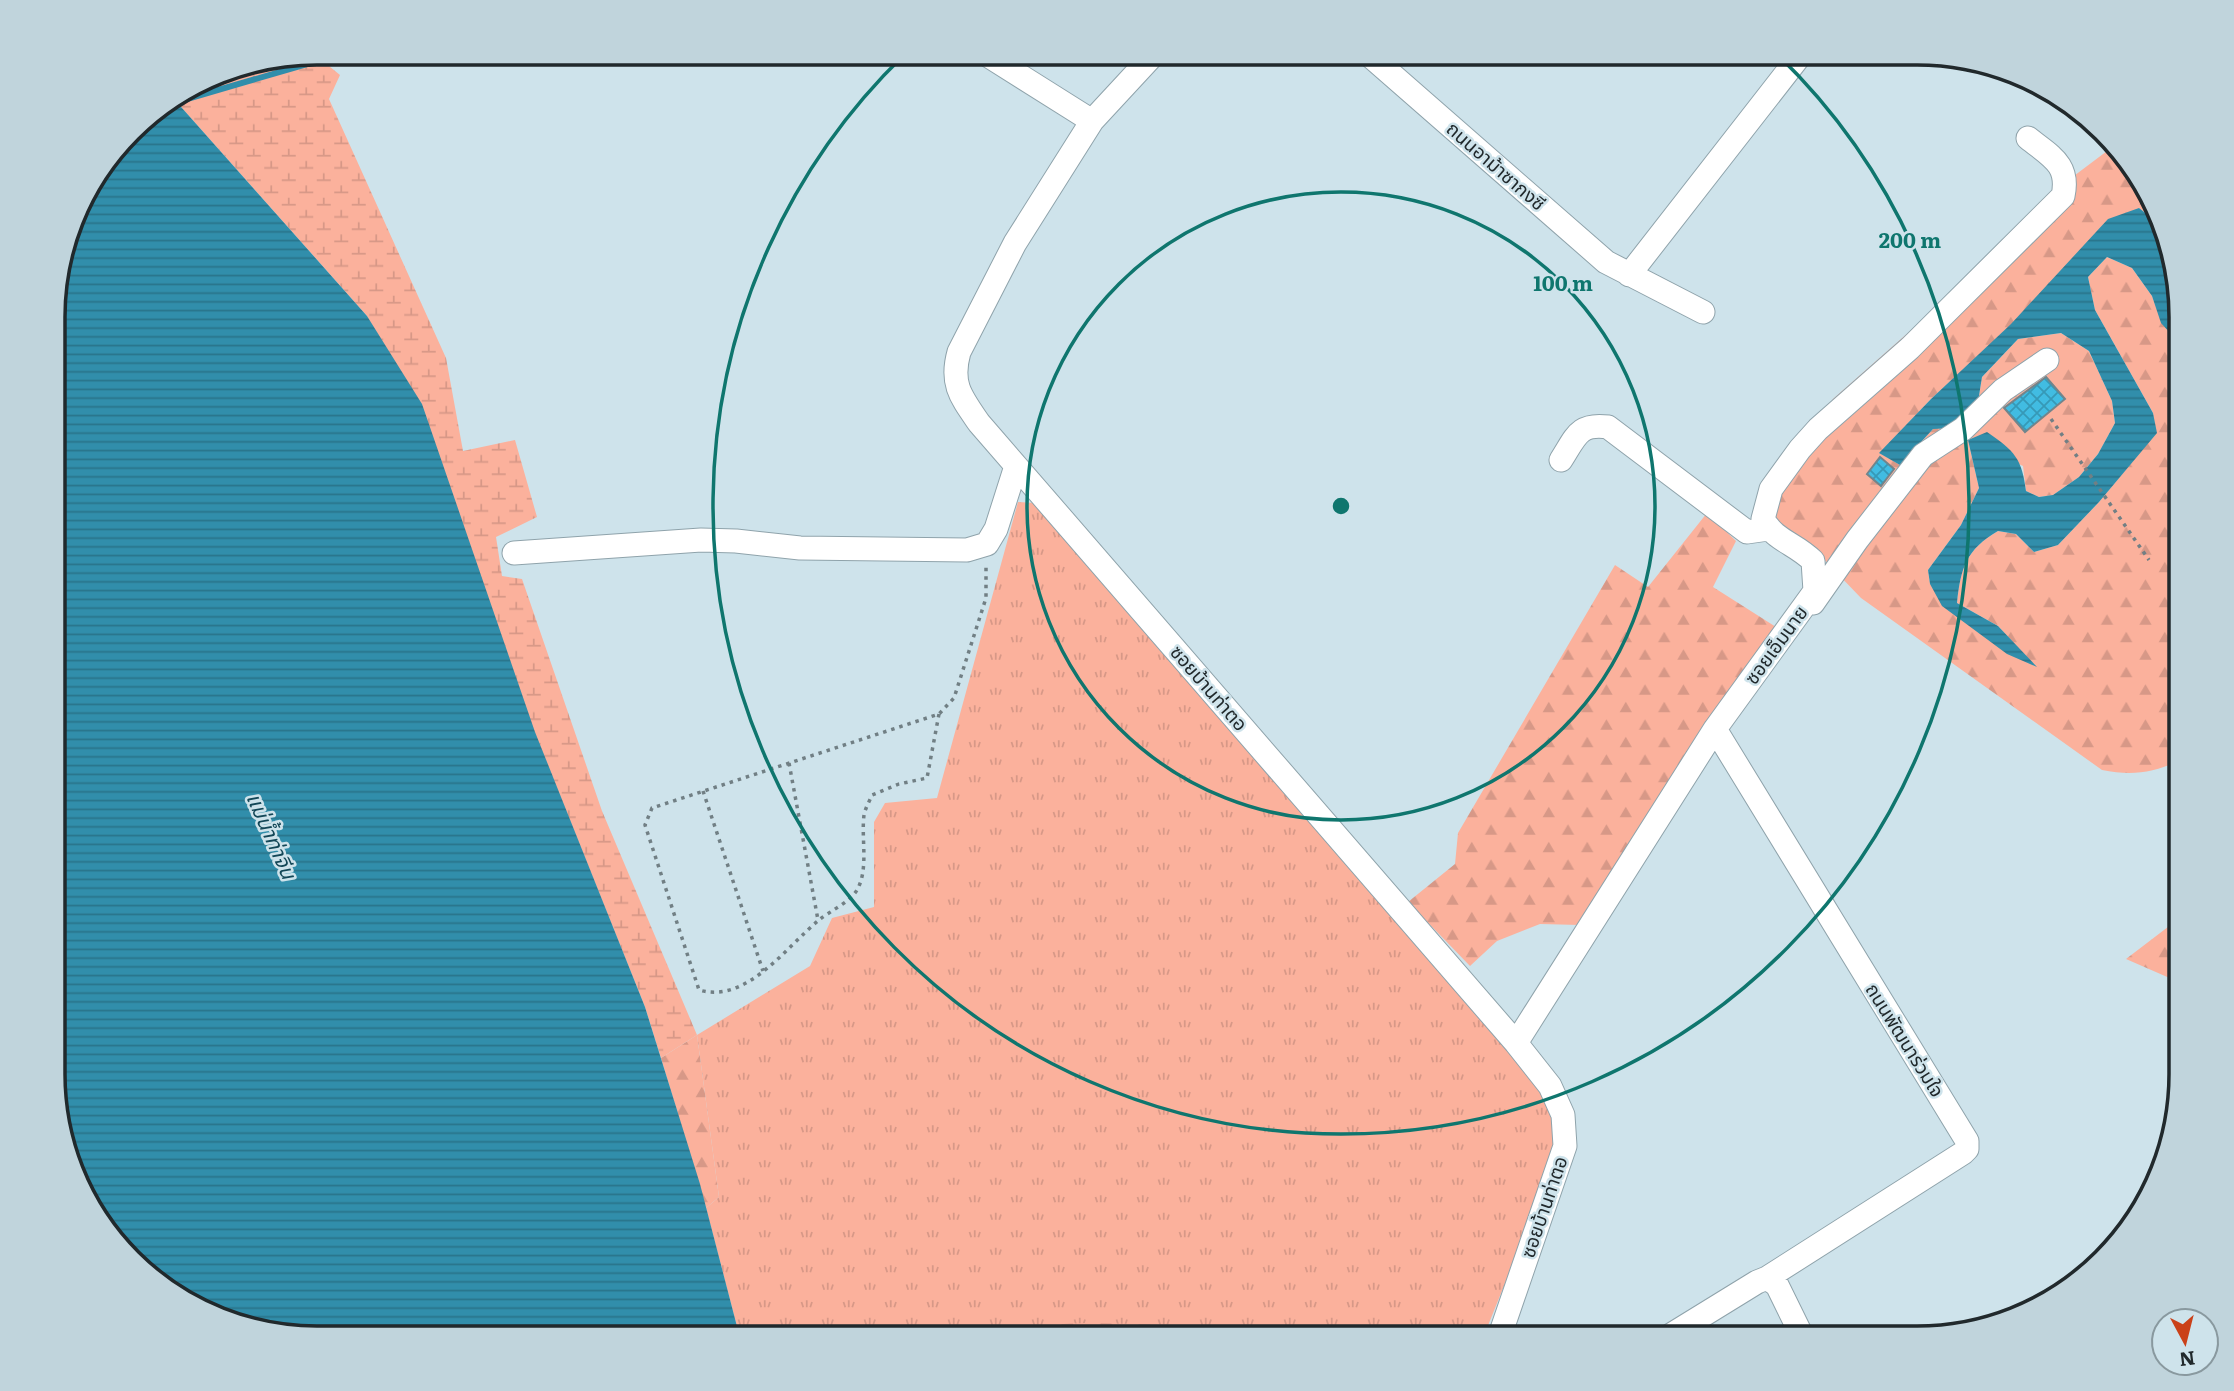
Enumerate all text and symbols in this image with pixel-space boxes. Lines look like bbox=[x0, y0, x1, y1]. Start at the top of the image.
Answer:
street label: ถนนอาม้าซากงซี bbox=[1441, 114, 1552, 216]
text: 200 m bbox=[1879, 223, 1941, 254]
text: 100 m bbox=[1533, 266, 1593, 297]
centre of rings bbox=[1329, 494, 1353, 518]
street label: ซอยเอ็มนาย bbox=[1737, 599, 1813, 690]
street label: ซอยบ้านท่าตอ bbox=[1164, 638, 1255, 736]
water label: แม่น้ำท่าจีน bbox=[240, 787, 307, 884]
street label: ถนนพัฒนาร่วมใจ bbox=[1860, 977, 1952, 1102]
street label: ซอยบ้านท่าตอ bbox=[1513, 1152, 1574, 1261]
north arrow bbox=[2150, 1307, 2220, 1377]
text: N bbox=[2178, 1345, 2197, 1375]

